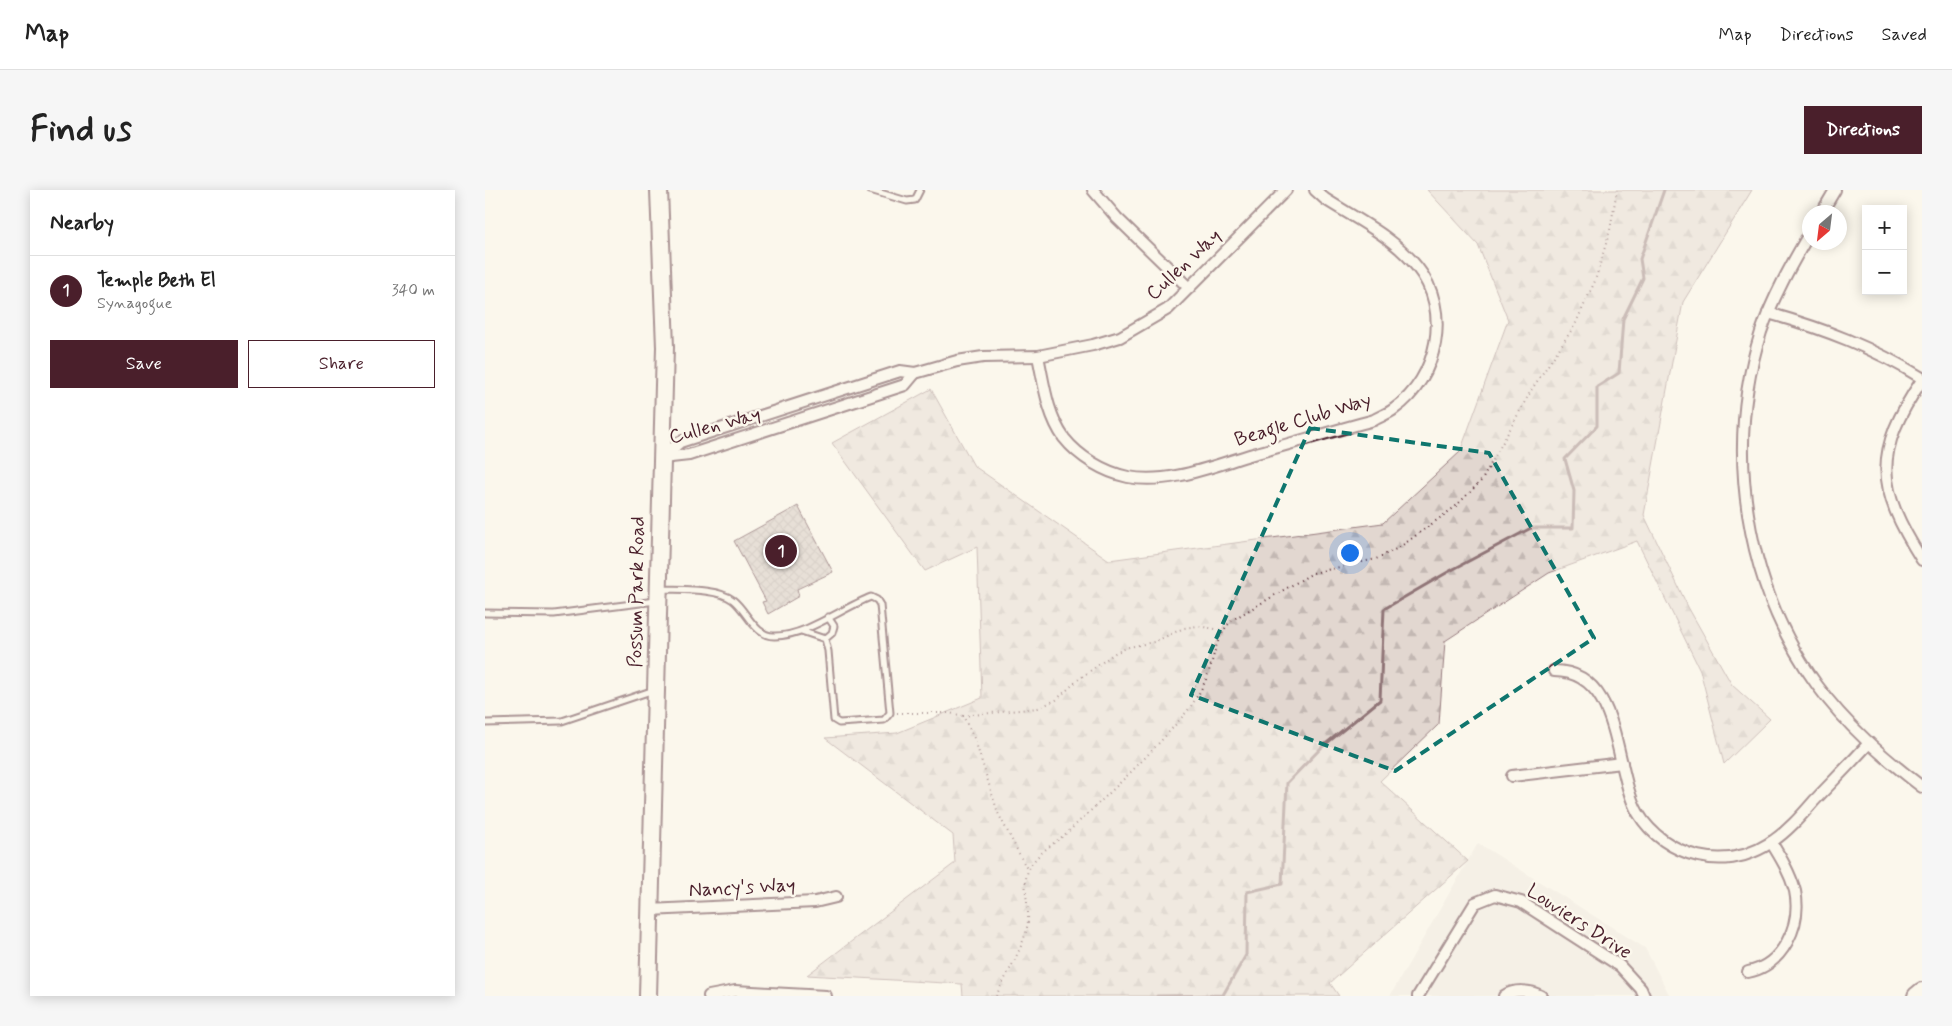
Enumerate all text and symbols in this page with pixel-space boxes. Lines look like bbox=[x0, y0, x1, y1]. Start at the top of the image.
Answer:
text: Map bbox=[25, 19, 69, 50]
text: Map bbox=[1719, 23, 1752, 47]
text: Directions bbox=[1780, 23, 1854, 47]
text: Saved bbox=[1882, 23, 1927, 47]
button: Directions bbox=[1804, 106, 1922, 154]
text: Find us bbox=[30, 107, 132, 153]
north arrow bbox=[1802, 205, 1847, 250]
map controls bbox=[1862, 205, 1907, 295]
button: + bbox=[1862, 205, 1907, 250]
text: Nearby bbox=[50, 209, 114, 237]
street label: Cullen Way bbox=[1140, 223, 1228, 307]
button: − bbox=[1862, 250, 1907, 295]
text: Temple Beth El bbox=[97, 268, 216, 293]
text: 1 bbox=[62, 280, 70, 301]
text: 340 m bbox=[391, 280, 435, 301]
text: Synagogue bbox=[97, 293, 172, 314]
button: Save bbox=[50, 340, 238, 388]
button: Share bbox=[248, 340, 435, 388]
street label: Beagle Club Way bbox=[1231, 386, 1375, 456]
street label: Cullen Way bbox=[666, 401, 764, 451]
street label: Possum Park Road bbox=[622, 516, 652, 668]
pin: 1 bbox=[765, 532, 797, 570]
your location bbox=[1337, 540, 1363, 566]
street label: Nancy's Way bbox=[688, 872, 796, 904]
street label: Louviers Drive bbox=[1521, 878, 1637, 966]

